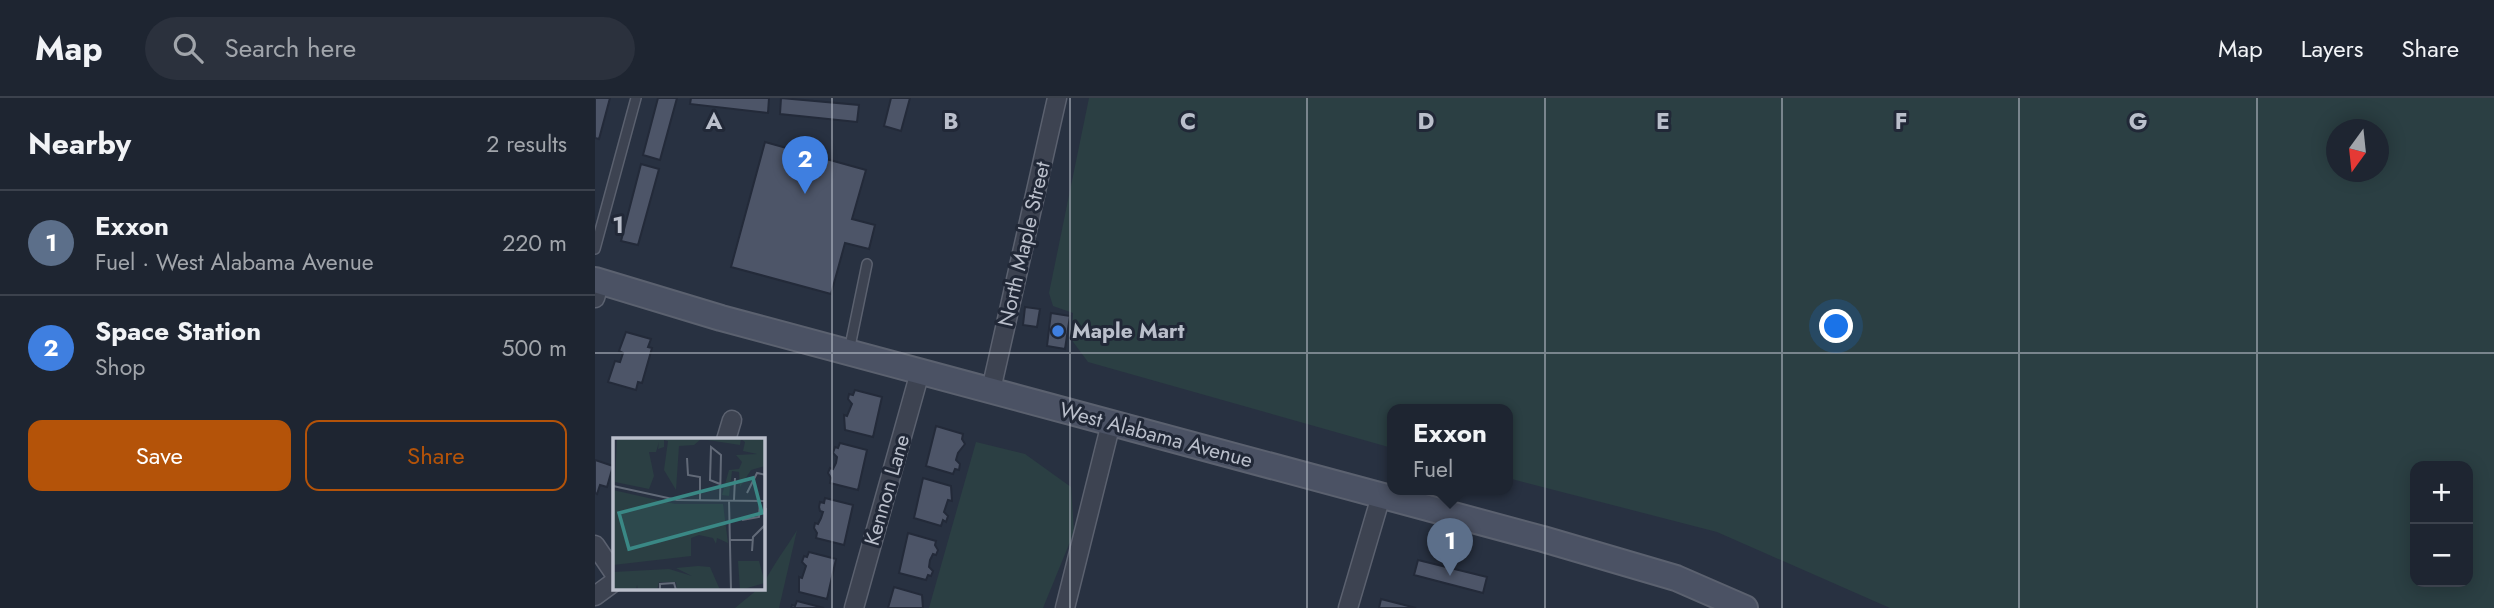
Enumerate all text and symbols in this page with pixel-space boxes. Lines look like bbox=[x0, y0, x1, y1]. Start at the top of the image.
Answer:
search box bbox=[145, 17, 635, 80]
text: Map bbox=[35, 25, 103, 72]
icon: search bbox=[169, 29, 207, 67]
text: Search here bbox=[225, 29, 356, 67]
text: Map bbox=[2218, 31, 2263, 66]
text: Layers bbox=[2301, 31, 2363, 66]
text: Share bbox=[2401, 31, 2459, 66]
text: A bbox=[705, 104, 723, 138]
text: B bbox=[943, 104, 959, 138]
text: C bbox=[1180, 104, 1196, 138]
text: D bbox=[1418, 104, 1435, 138]
text: E bbox=[1656, 104, 1670, 138]
text: F bbox=[1895, 104, 1907, 138]
text: G bbox=[2129, 104, 2147, 138]
north arrow bbox=[2326, 119, 2389, 182]
text: Nearby bbox=[28, 122, 131, 165]
text: 2 results bbox=[486, 127, 567, 161]
pin: 2 bbox=[782, 136, 828, 194]
street label: North Maple Street bbox=[990, 159, 1058, 329]
text: Exxon bbox=[95, 207, 169, 245]
text: 1 bbox=[612, 208, 624, 242]
text: 1 bbox=[45, 226, 57, 260]
text: 220 m bbox=[502, 226, 567, 260]
text: Fuel · West Alabama Avenue bbox=[95, 245, 374, 279]
your location bbox=[1819, 309, 1853, 343]
text: Space Station bbox=[95, 312, 261, 350]
place label: Maple Mart bbox=[1072, 316, 1185, 346]
marker: Maple Mart bbox=[1050, 323, 1066, 339]
text: 2 bbox=[43, 331, 59, 365]
text: 500 m bbox=[502, 331, 567, 365]
text: Shop bbox=[95, 350, 145, 384]
street label: West Alabama Avenue bbox=[1056, 395, 1256, 475]
popup bbox=[1387, 404, 1513, 495]
text: Exxon bbox=[1413, 414, 1487, 452]
button: Save bbox=[28, 420, 291, 491]
button: Share bbox=[305, 420, 567, 491]
street label: Kennon Lane bbox=[857, 431, 917, 549]
inset map bbox=[613, 438, 765, 590]
text: Fuel bbox=[1413, 452, 1453, 486]
map controls bbox=[2410, 461, 2473, 587]
button: + bbox=[2410, 461, 2473, 524]
pin: 1 bbox=[1427, 518, 1473, 576]
button: − bbox=[2410, 524, 2473, 587]

